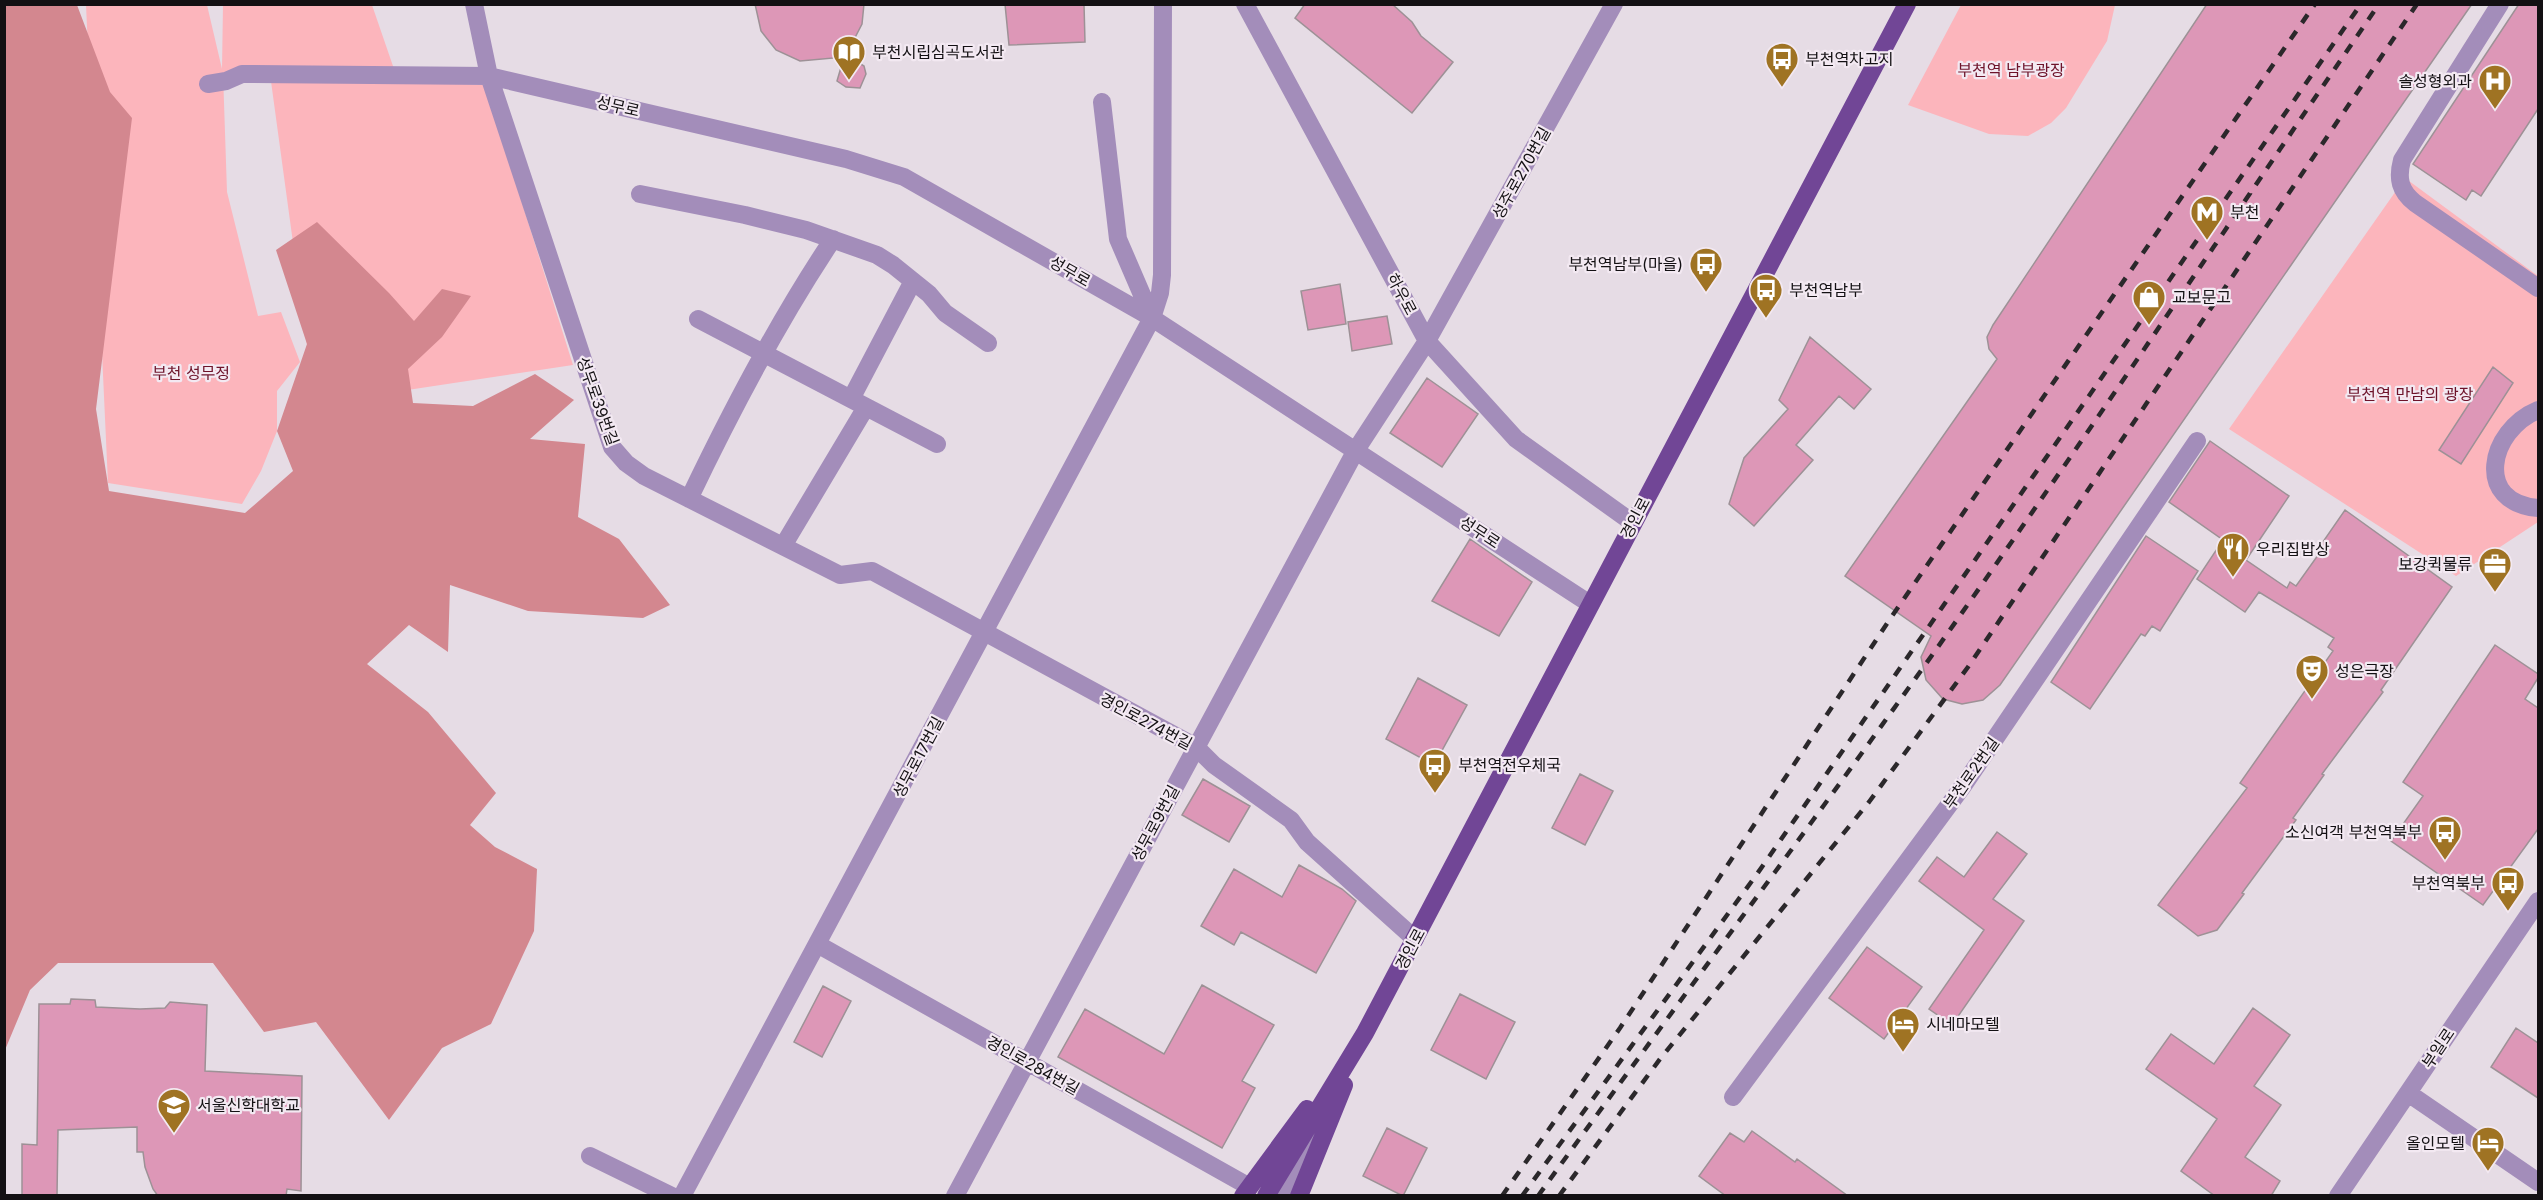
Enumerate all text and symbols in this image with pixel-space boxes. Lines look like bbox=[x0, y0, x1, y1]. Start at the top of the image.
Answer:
library icon: 부천시립심곡도서관 bbox=[831, 34, 867, 81]
bus stop icon: 부천역차고지 bbox=[1764, 41, 1800, 88]
place label: 부천시립심곡도서관 bbox=[872, 42, 1005, 62]
place label: 부천역차고지 bbox=[1805, 49, 1893, 69]
park label: 부천역 남부광장 bbox=[1957, 60, 2065, 80]
hospital icon: 솔성형외과 bbox=[2477, 63, 2513, 110]
place label: 솔성형외과 bbox=[2398, 71, 2472, 91]
street label: 성무로 bbox=[594, 91, 642, 121]
street label: 성주로270번길 bbox=[1487, 123, 1555, 223]
metro station icon: 부천 bbox=[2189, 194, 2225, 241]
place label: 부천 bbox=[2230, 202, 2259, 222]
bus stop icon: 부천역남부(마을) bbox=[1688, 246, 1724, 293]
street label: 성무로 bbox=[1046, 251, 1094, 291]
place label: 부천역남부(마을) bbox=[1568, 254, 1683, 274]
street label: 하우로 bbox=[1383, 270, 1421, 318]
bus stop icon: 부천역남부 bbox=[1748, 272, 1784, 319]
shop icon: 교보문고 bbox=[2131, 279, 2167, 326]
place label: 부천역남부 bbox=[1789, 280, 1863, 300]
place label: 교보문고 bbox=[2172, 287, 2231, 307]
street label: 성무로39번길 bbox=[573, 354, 623, 448]
park label: 부천 성무정 bbox=[152, 363, 230, 383]
park label: 부천역 만남의 광장 bbox=[2347, 384, 2474, 404]
street label: 경인로 bbox=[1616, 494, 1654, 542]
street label: 성무로 bbox=[1456, 512, 1504, 553]
restaurant icon: 우리집밥상 bbox=[2215, 531, 2251, 578]
place label: 우리집밥상 bbox=[2256, 539, 2330, 559]
office icon: 보강퀵물류 bbox=[2477, 546, 2513, 593]
place label: 보강퀵물류 bbox=[2398, 554, 2472, 574]
theatre icon: 성은극장 bbox=[2294, 653, 2330, 700]
place label: 성은극장 bbox=[2335, 661, 2394, 681]
street label: 경인로274번길 bbox=[1096, 688, 1196, 754]
street label: 성무로17번길 bbox=[888, 713, 948, 801]
street label: 부천로2번길 bbox=[1939, 733, 2003, 813]
bus stop icon: 부천역전우체국 bbox=[1417, 747, 1453, 794]
place label: 부천역전우체국 bbox=[1458, 755, 1561, 775]
street label: 성무로9번길 bbox=[1127, 781, 1183, 865]
bus stop icon: 소신여객 부천역북부 bbox=[2427, 814, 2463, 861]
place label: 소신여객 부천역북부 bbox=[2285, 822, 2422, 842]
bus stop icon: 부천역북부 bbox=[2490, 865, 2526, 912]
place label: 부천역북부 bbox=[2411, 873, 2485, 893]
street label: 경인로 bbox=[1391, 925, 1429, 973]
hotel icon: 시네마모텔 bbox=[1885, 1006, 1921, 1053]
place label: 시네마모텔 bbox=[1926, 1014, 2000, 1034]
street label: 부일로 bbox=[2417, 1024, 2459, 1072]
street label: 경인로284번길 bbox=[983, 1031, 1083, 1099]
school or university icon: 서울신학대학교 bbox=[156, 1087, 192, 1134]
place label: 서울신학대학교 bbox=[197, 1095, 300, 1115]
hotel icon: 올인모텔 bbox=[2470, 1125, 2506, 1172]
place label: 올인모텔 bbox=[2406, 1133, 2465, 1153]

